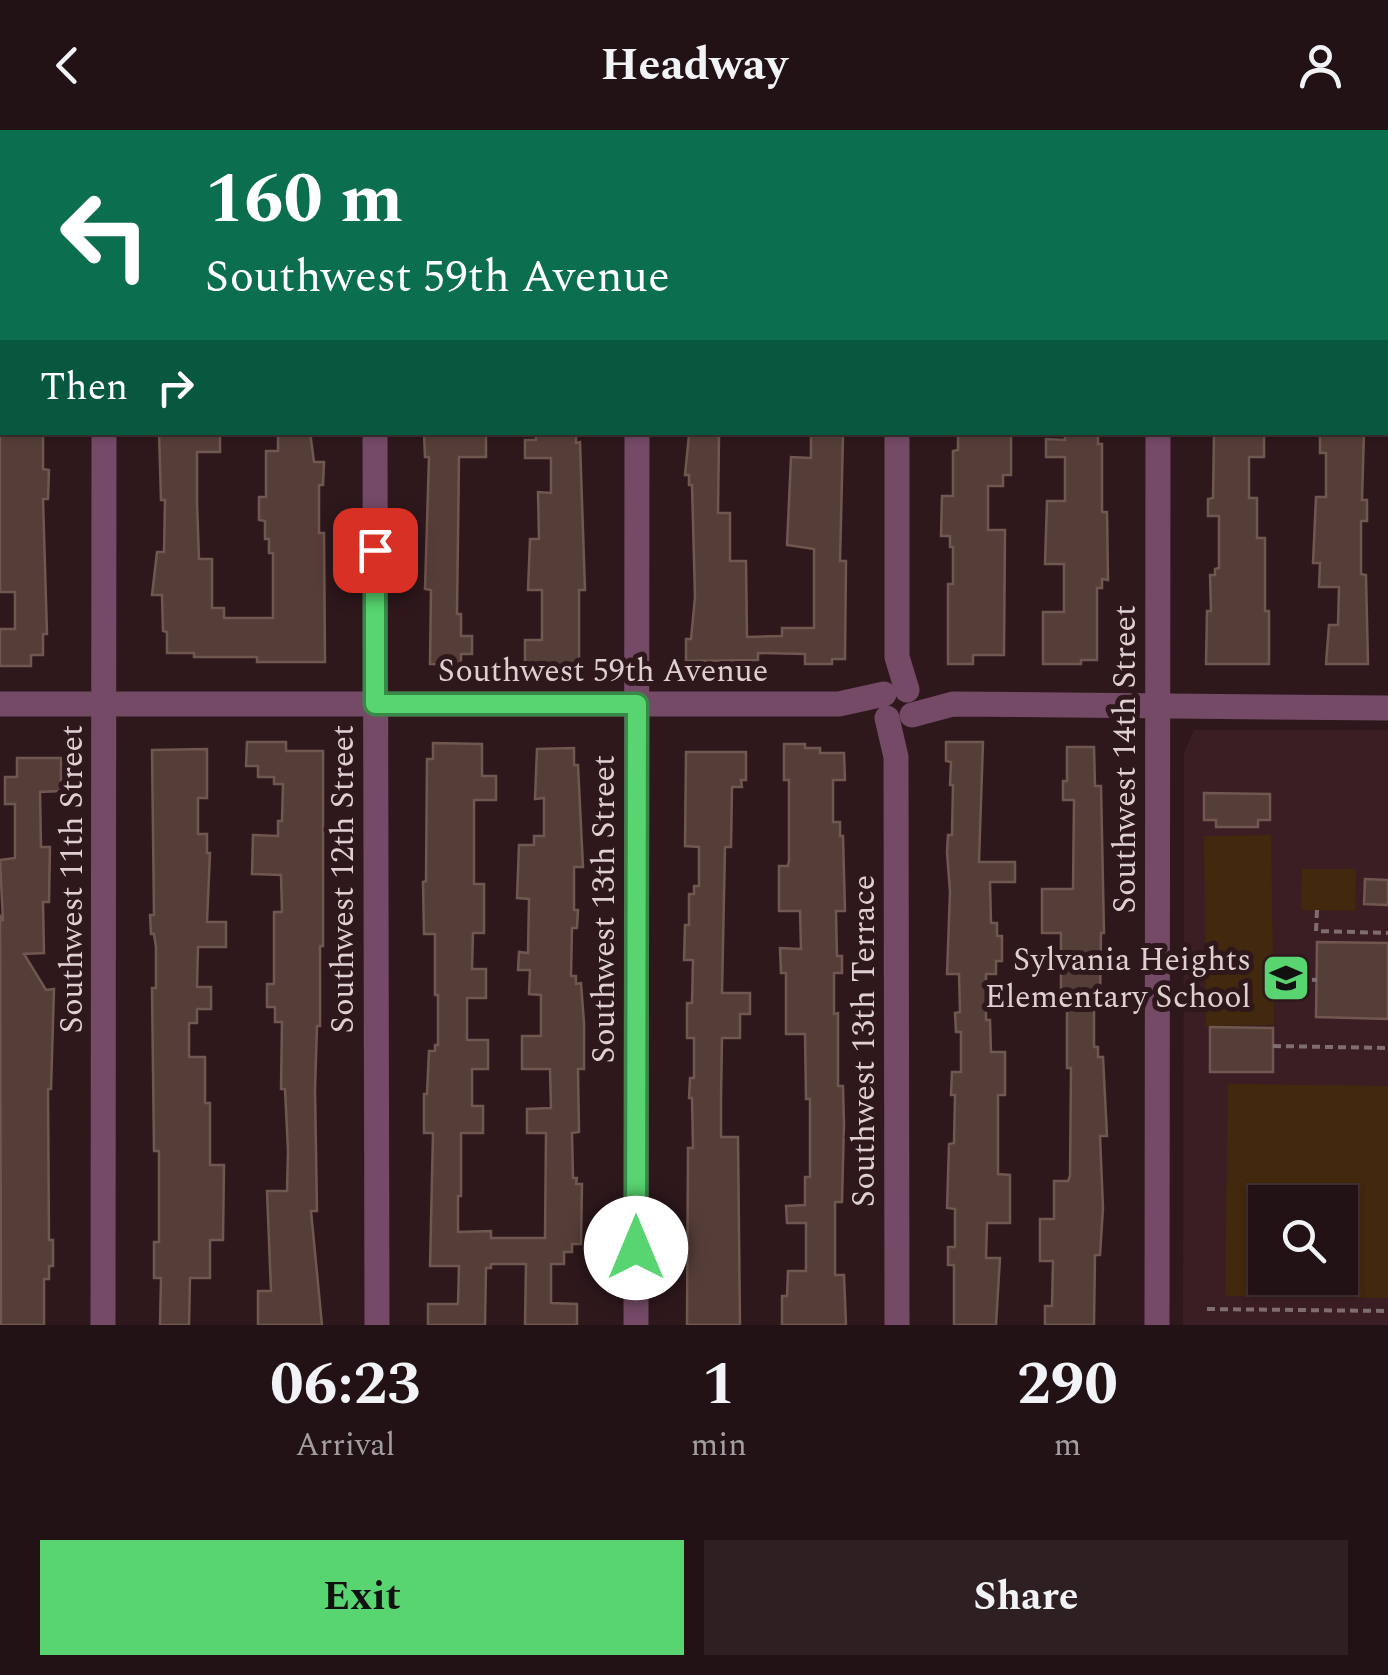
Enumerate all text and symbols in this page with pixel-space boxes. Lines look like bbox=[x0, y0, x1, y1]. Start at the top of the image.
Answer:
text: Headway bbox=[601, 31, 787, 100]
icon: back bbox=[40, 38, 95, 93]
icon: person bbox=[1293, 38, 1348, 93]
text: 160 m bbox=[205, 147, 403, 253]
icon: left bbox=[40, 170, 170, 300]
text: Southwest 59th Avenue bbox=[205, 243, 670, 312]
text: Then bbox=[40, 359, 128, 417]
icon: right bbox=[148, 360, 203, 415]
pin bbox=[333, 508, 418, 593]
icon: arrive bbox=[348, 523, 403, 578]
street label: Southwest 14th Street bbox=[1101, 605, 1150, 913]
street label: Southwest 59th Avenue bbox=[438, 647, 768, 696]
street label: Southwest 11th Street bbox=[48, 725, 97, 1033]
street label: Southwest 12th Street bbox=[319, 725, 368, 1033]
street label: Southwest 13th Street bbox=[580, 755, 629, 1063]
street label: Southwest 13th Terrace bbox=[840, 875, 889, 1207]
place label: Sylvania Heights Elementary School bbox=[985, 936, 1251, 1022]
school or university icon: Sylvania Heights Elementary School bbox=[1260, 952, 1312, 1004]
map controls bbox=[1248, 1185, 1358, 1295]
button: search bbox=[1248, 1185, 1358, 1295]
position arrow bbox=[584, 1196, 688, 1300]
text: 06:23 bbox=[270, 1339, 421, 1431]
text: 1 bbox=[702, 1339, 736, 1431]
text: 290 bbox=[1017, 1339, 1118, 1431]
text: Arrival bbox=[296, 1421, 395, 1470]
text: min bbox=[691, 1421, 747, 1470]
text: m bbox=[1054, 1421, 1081, 1470]
button: Exit bbox=[40, 1540, 684, 1655]
button: Share bbox=[704, 1540, 1348, 1655]

